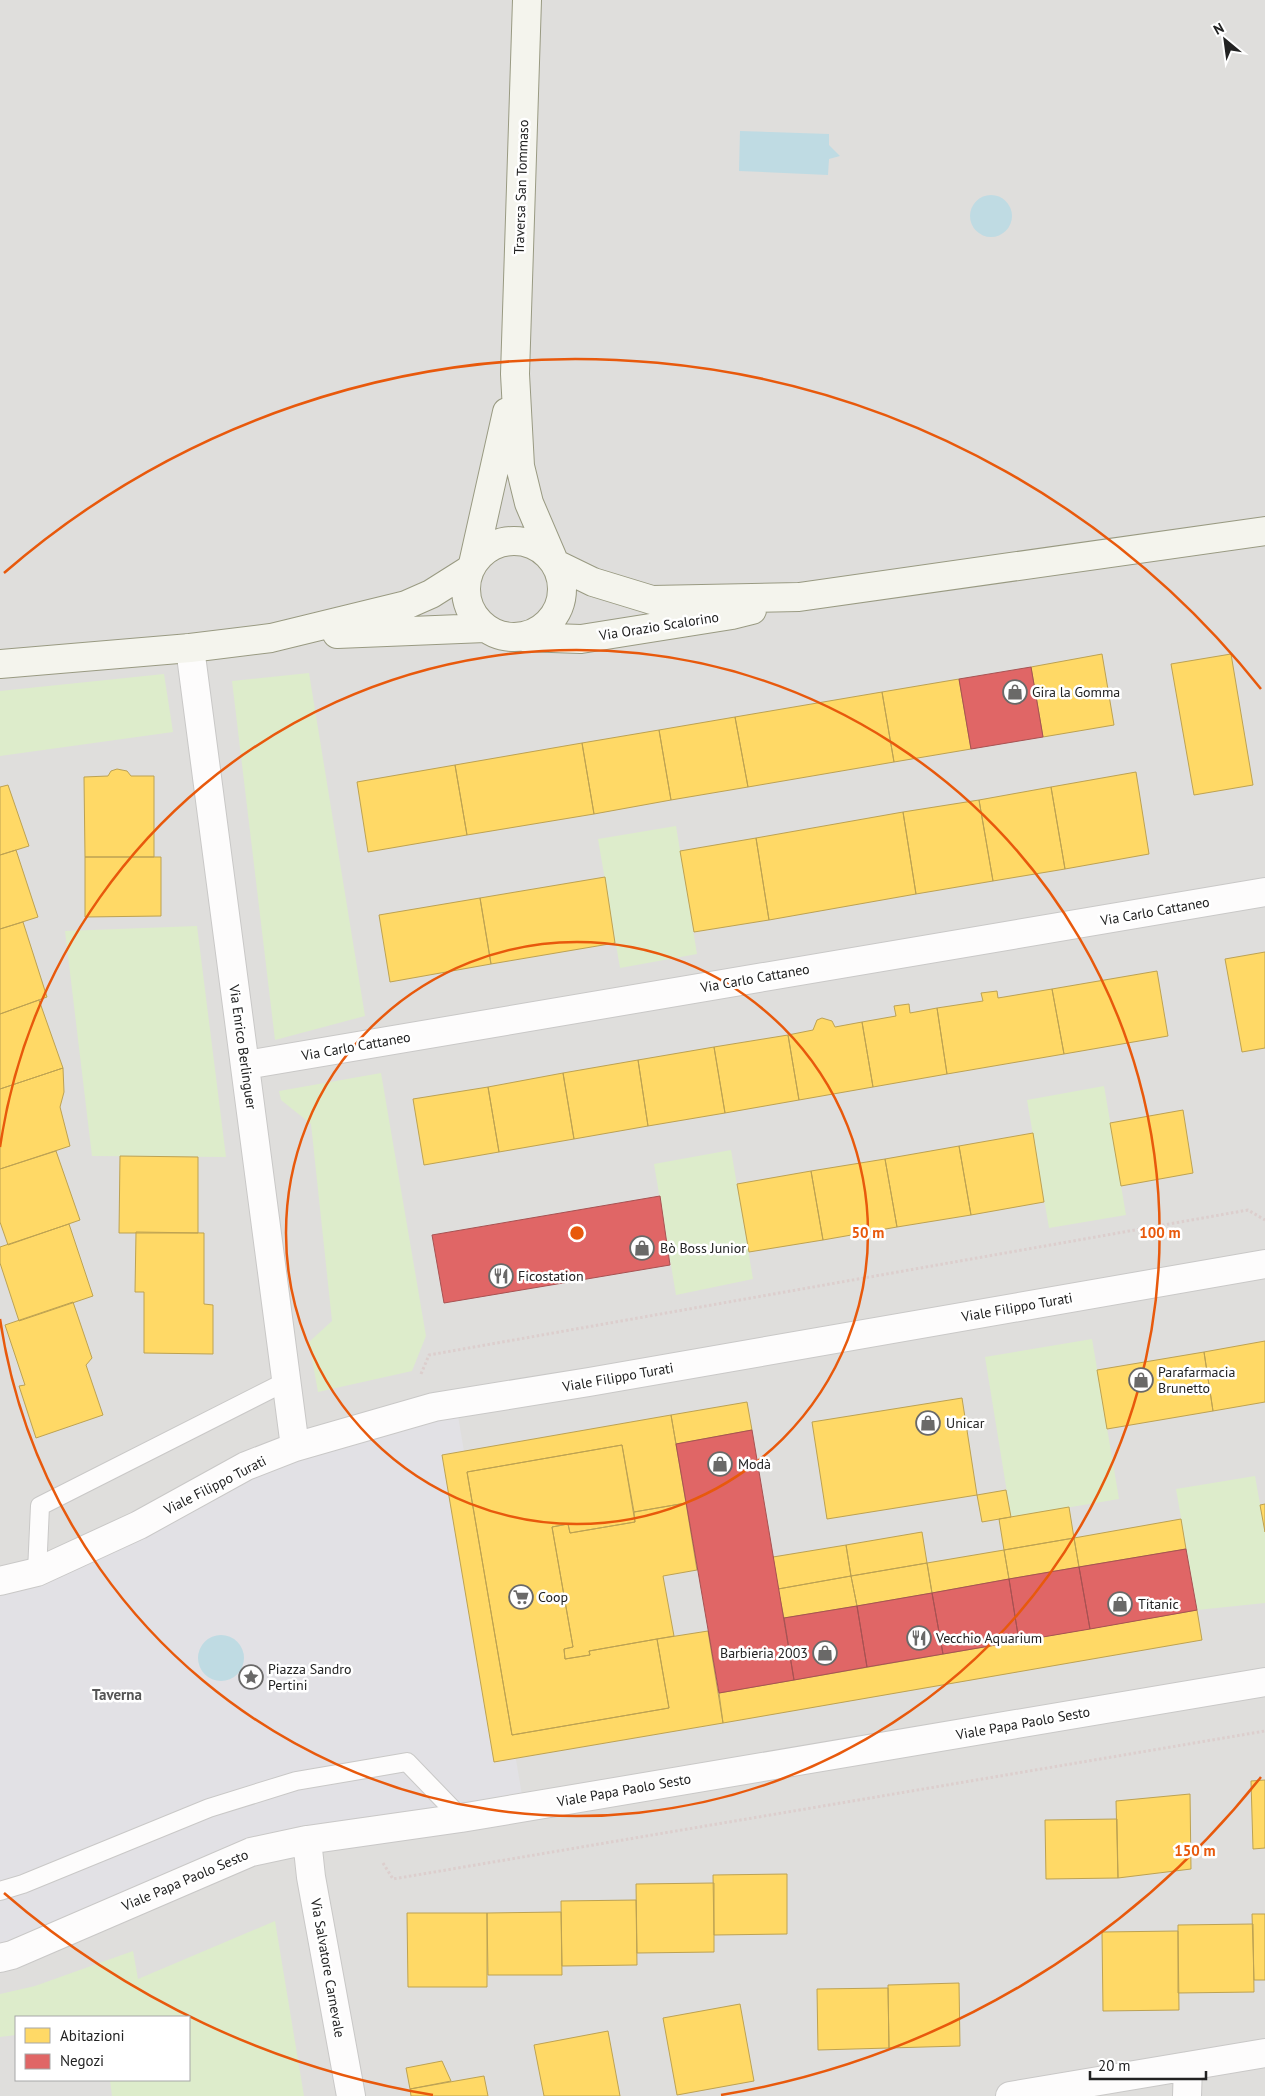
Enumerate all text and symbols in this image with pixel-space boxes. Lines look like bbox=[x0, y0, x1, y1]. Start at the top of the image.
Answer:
north arrow bbox=[1200, 15, 1250, 65]
text: N bbox=[1210, 19, 1227, 39]
street label: Traversa San Tommaso bbox=[510, 119, 532, 255]
street label: Via Orazio Scalorino bbox=[597, 608, 720, 645]
shop icon: Gira la Gomma bbox=[1002, 679, 1028, 705]
place label: Gira la Gomma bbox=[1032, 683, 1120, 701]
street label: Via Carlo Cattaneo bbox=[1098, 893, 1211, 930]
street label: Via Carlo Cattaneo bbox=[698, 960, 811, 997]
street label: Via Enrico Berlinguer bbox=[225, 982, 261, 1111]
street label: Via Carlo Cattaneo bbox=[299, 1028, 412, 1065]
text: 50 m bbox=[852, 1223, 884, 1242]
text: 100 m bbox=[1139, 1223, 1181, 1242]
centre of rings bbox=[568, 1224, 586, 1242]
shop icon: Bò Boss Junior bbox=[629, 1235, 655, 1261]
place label: Bò Boss Junior bbox=[660, 1239, 746, 1257]
restaurant icon: Ficostation bbox=[488, 1263, 514, 1289]
place label: Ficostation bbox=[518, 1267, 584, 1285]
street label: Viale Filippo Turati bbox=[959, 1288, 1074, 1326]
street label: Viale Filippo Turati bbox=[560, 1358, 675, 1396]
place label: Parafarmacia Brunetto bbox=[1158, 1363, 1236, 1397]
shop icon: Parafarmacia Brunetto bbox=[1128, 1367, 1154, 1393]
shop icon: Unicar bbox=[915, 1410, 941, 1436]
place label: Unicar bbox=[946, 1414, 985, 1432]
street label: Viale Filippo Turati bbox=[160, 1451, 269, 1519]
shop icon: Modà bbox=[707, 1451, 733, 1477]
place label: Modà bbox=[738, 1455, 771, 1473]
supermarket icon: Coop bbox=[508, 1584, 534, 1610]
place label: Coop bbox=[538, 1588, 568, 1606]
shop icon: Titanic bbox=[1107, 1591, 1133, 1617]
place label: Titanic bbox=[1138, 1595, 1179, 1613]
restaurant icon: Vecchio Aquarium bbox=[906, 1625, 932, 1651]
place label: Vecchio Aquarium bbox=[935, 1629, 1042, 1647]
shop icon: Barbieria 2003 bbox=[812, 1640, 838, 1666]
place label: Barbieria 2003 bbox=[720, 1644, 808, 1662]
place label: Piazza Sandro Pertini bbox=[268, 1660, 352, 1694]
place icon: Piazza Sandro Pertini bbox=[238, 1664, 264, 1690]
district label: Taverna bbox=[92, 1685, 142, 1704]
street label: Viale Papa Paolo Sesto bbox=[954, 1702, 1091, 1744]
street label: Viale Papa Paolo Sesto bbox=[555, 1769, 692, 1811]
text: 150 m bbox=[1174, 1841, 1216, 1860]
street label: Viale Papa Paolo Sesto bbox=[118, 1845, 251, 1915]
street label: Via Salvatore Carnevale bbox=[307, 1896, 349, 2039]
legend bbox=[15, 2016, 190, 2081]
text: Abitazioni bbox=[60, 2026, 124, 2045]
scale bar bbox=[1090, 2048, 1206, 2080]
text: Negozi bbox=[60, 2051, 104, 2070]
text: 20 m bbox=[1098, 2056, 1131, 2075]

